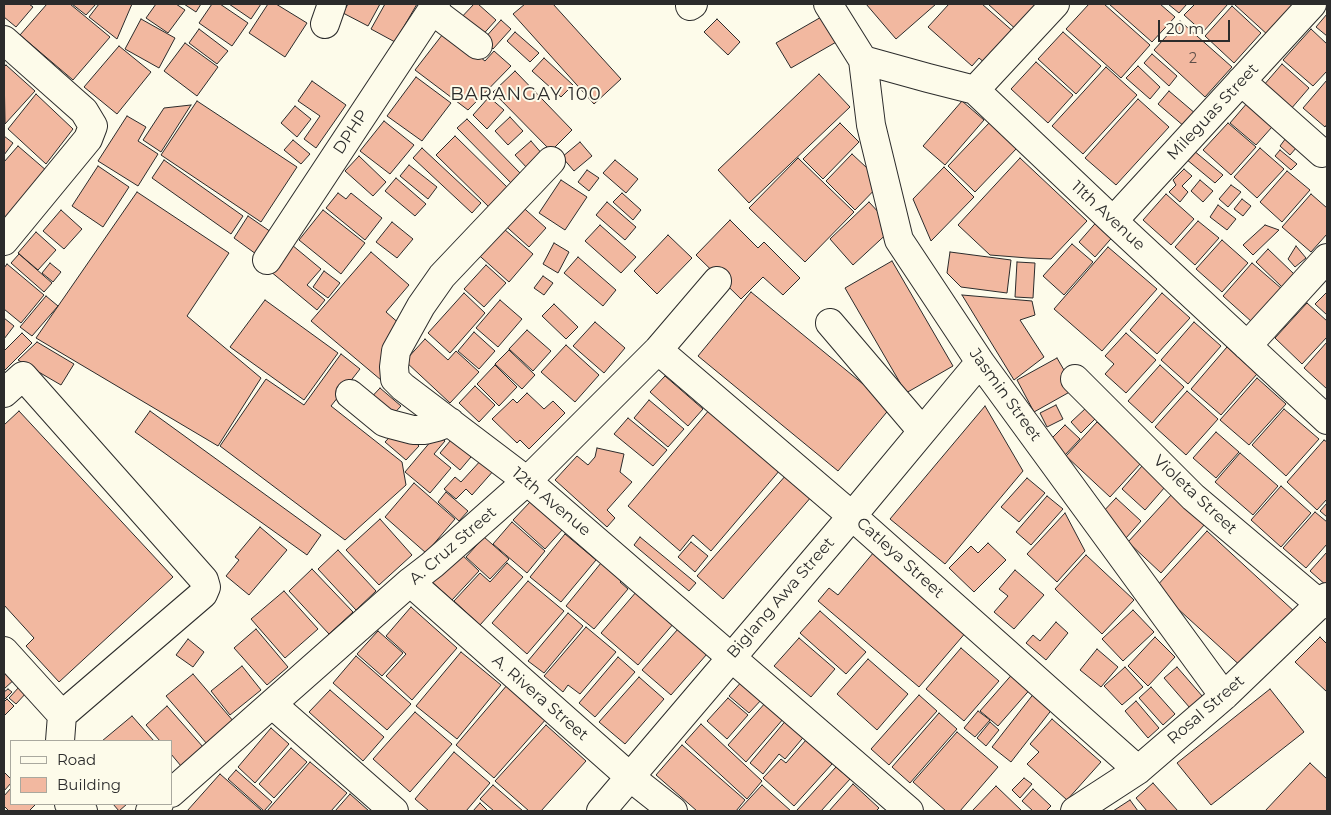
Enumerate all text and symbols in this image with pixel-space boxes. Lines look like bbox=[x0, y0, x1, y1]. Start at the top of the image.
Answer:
scale bar bbox=[1161, 10, 1234, 42]
text: 20 m bbox=[1166, 19, 1204, 38]
house number: 2 bbox=[1189, 51, 1197, 67]
street label: Mileguas Street bbox=[1163, 60, 1263, 164]
district label: BARANGAY 100 bbox=[449, 84, 603, 106]
street label: DPHP bbox=[330, 106, 372, 158]
street label: 11th Avenue bbox=[1067, 177, 1149, 255]
street label: Jasmin Street bbox=[965, 345, 1045, 445]
street label: Violeta Street bbox=[1149, 451, 1241, 539]
street label: 12th Avenue bbox=[508, 464, 594, 540]
street label: A. Cruz Street bbox=[406, 503, 500, 589]
street label: Catleya Street bbox=[852, 514, 948, 602]
street label: Biglang Awa Street bbox=[723, 534, 839, 662]
street label: A. Rivera Street bbox=[488, 651, 592, 745]
street label: Rosal Street bbox=[1164, 671, 1248, 749]
legend bbox=[10, 740, 172, 805]
text: Road bbox=[57, 750, 96, 769]
text: Building bbox=[57, 775, 121, 794]

